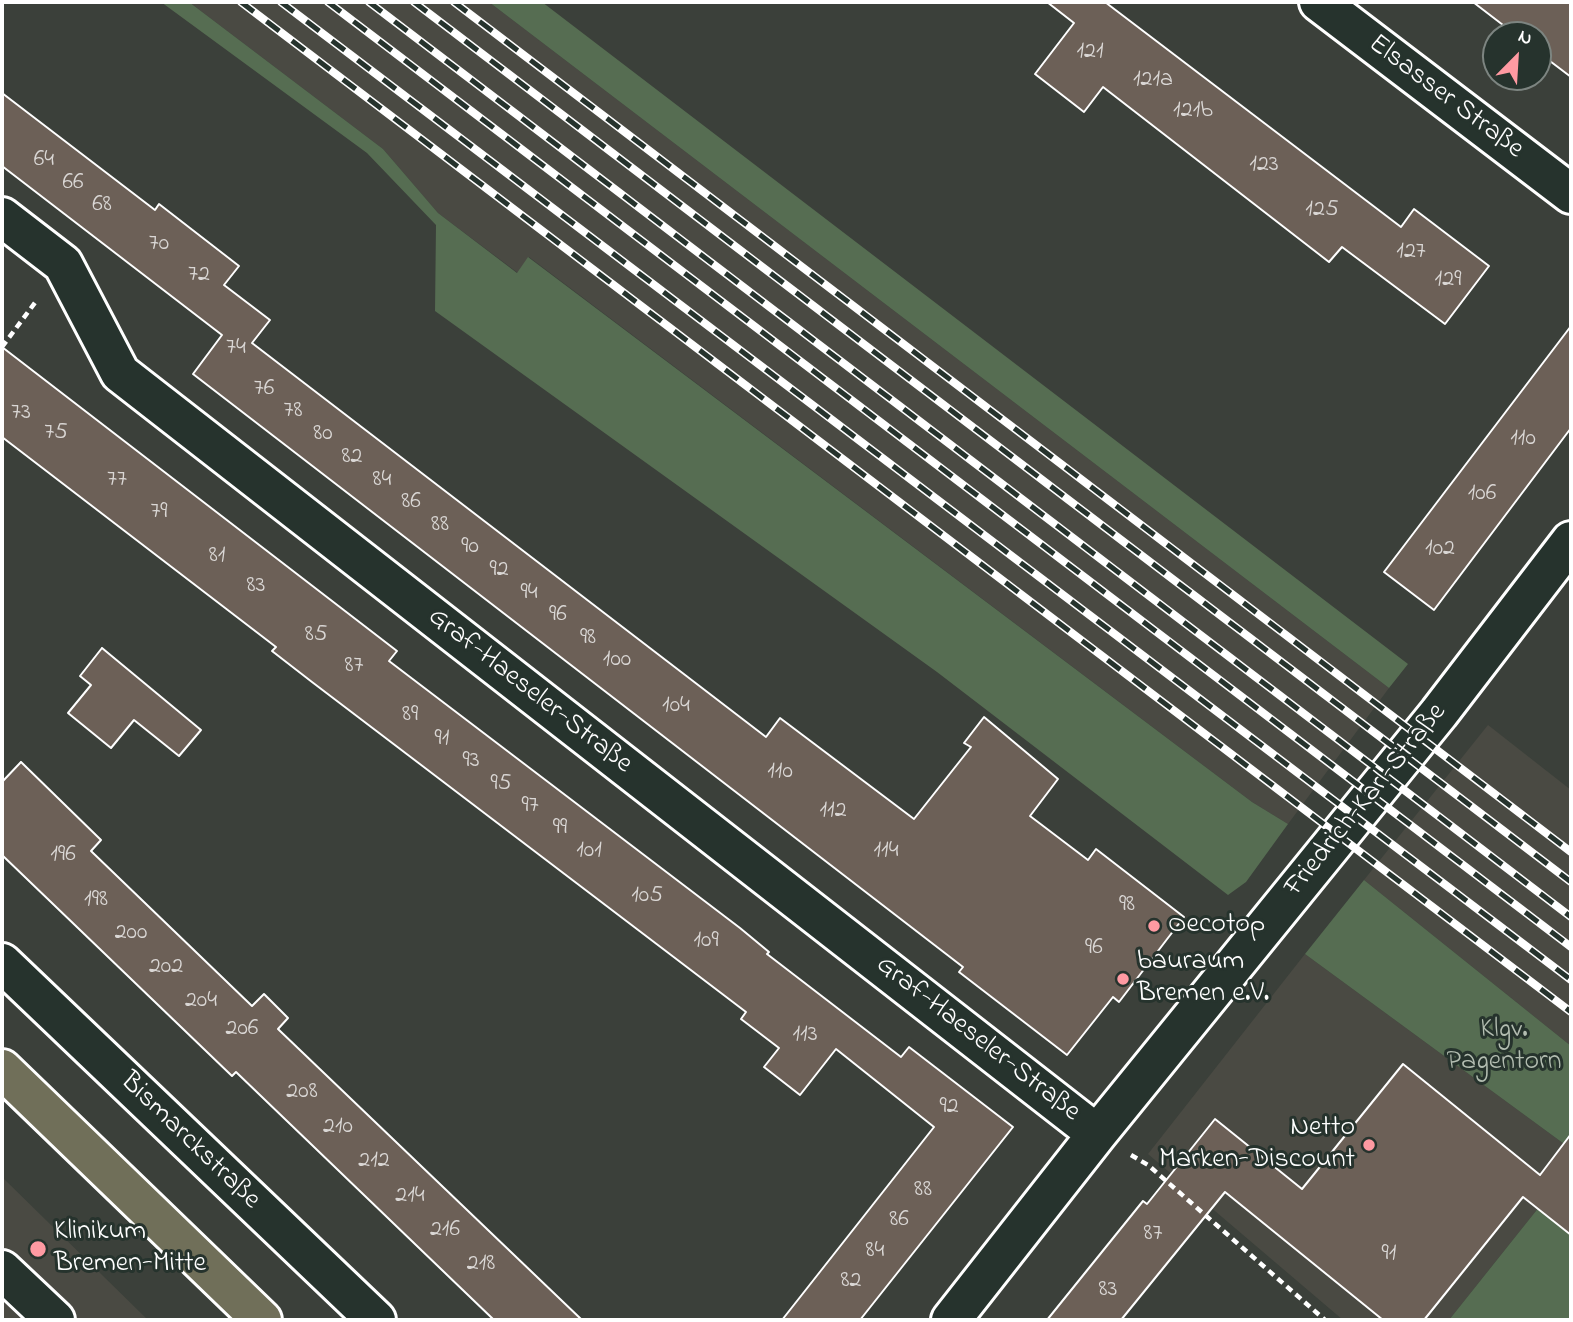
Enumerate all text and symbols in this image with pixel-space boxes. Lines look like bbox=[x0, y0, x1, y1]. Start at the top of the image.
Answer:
north arrow bbox=[1482, 21, 1552, 91]
text: N bbox=[1514, 23, 1536, 53]
street label: Elsasser Straße bbox=[1361, 29, 1529, 167]
house number: 121 bbox=[1076, 39, 1104, 67]
house number: 121a bbox=[1133, 67, 1173, 95]
house number: 121b bbox=[1173, 98, 1213, 126]
house number: 64 bbox=[34, 147, 54, 175]
house number: 123 bbox=[1249, 152, 1279, 180]
house number: 66 bbox=[62, 170, 84, 198]
house number: 68 bbox=[92, 192, 112, 220]
house number: 125 bbox=[1305, 197, 1339, 225]
house number: 70 bbox=[149, 231, 169, 259]
house number: 127 bbox=[1396, 239, 1426, 267]
house number: 72 bbox=[188, 262, 210, 290]
house number: 129 bbox=[1435, 267, 1461, 295]
house number: 74 bbox=[226, 335, 246, 363]
house number: 76 bbox=[254, 376, 274, 404]
house number: 78 bbox=[284, 398, 302, 426]
house number: 73 bbox=[11, 400, 31, 428]
house number: 75 bbox=[44, 420, 68, 448]
house number: 80 bbox=[313, 421, 333, 449]
house number: 110 bbox=[1510, 426, 1536, 454]
house number: 82 bbox=[342, 444, 362, 472]
house number: 77 bbox=[107, 467, 127, 495]
house number: 84 bbox=[373, 467, 391, 495]
house number: 106 bbox=[1468, 481, 1496, 509]
house number: 86 bbox=[401, 489, 421, 517]
house number: 79 bbox=[150, 499, 168, 527]
house number: 88 bbox=[431, 512, 449, 540]
house number: 90 bbox=[461, 534, 479, 562]
house number: 102 bbox=[1425, 536, 1455, 564]
house number: 81 bbox=[209, 543, 225, 571]
house number: 92 bbox=[489, 557, 509, 585]
house number: 83 bbox=[247, 573, 265, 601]
house number: 94 bbox=[520, 580, 538, 608]
street label: Graf-Haeseler-Straße bbox=[420, 602, 638, 782]
house number: 96 bbox=[549, 602, 567, 630]
house number: 85 bbox=[305, 622, 327, 650]
house number: 98 bbox=[580, 625, 596, 653]
house number: 100 bbox=[603, 647, 631, 675]
house number: 87 bbox=[345, 653, 363, 681]
house number: 104 bbox=[662, 693, 690, 721]
street label: Friedrich-Karl-Straße bbox=[1279, 698, 1455, 904]
house number: 89 bbox=[402, 702, 418, 730]
house number: 91 bbox=[435, 726, 449, 754]
house number: 93 bbox=[462, 748, 480, 776]
house number: 110 bbox=[767, 759, 793, 787]
house number: 95 bbox=[491, 771, 511, 799]
house number: 97 bbox=[521, 793, 539, 821]
house number: 112 bbox=[819, 798, 847, 826]
house number: 99 bbox=[553, 815, 567, 843]
house number: 101 bbox=[576, 838, 602, 866]
house number: 114 bbox=[873, 838, 899, 866]
house number: 196 bbox=[50, 842, 76, 870]
house number: 105 bbox=[631, 883, 663, 911]
house number: 198 bbox=[84, 887, 108, 915]
house number: 98 bbox=[1119, 892, 1135, 920]
place label: Oecotop bbox=[1168, 909, 1265, 943]
marker: Oecotop bbox=[1146, 918, 1162, 934]
house number: 200 bbox=[115, 920, 147, 948]
house number: 109 bbox=[693, 928, 719, 956]
house number: 96 bbox=[1085, 935, 1103, 963]
place label: bauraum Bremen e.V. bbox=[1137, 946, 1269, 1012]
street label: Graf-Haeseler-Straße bbox=[868, 950, 1086, 1130]
house number: 202 bbox=[149, 954, 183, 982]
marker: bauraum Bremen e.V. bbox=[1115, 971, 1131, 987]
house number: 204 bbox=[185, 988, 217, 1016]
park label: Klgv. Pagentorn bbox=[1446, 1014, 1562, 1080]
house number: 206 bbox=[226, 1016, 258, 1044]
house number: 113 bbox=[792, 1022, 818, 1050]
street label: Bismarckstraße bbox=[112, 1066, 266, 1218]
house number: 208 bbox=[286, 1079, 318, 1107]
house number: 92 bbox=[939, 1094, 959, 1122]
place label: Netto Marken-Discount bbox=[1159, 1112, 1355, 1178]
house number: 210 bbox=[323, 1114, 353, 1142]
marker: Netto Marken-Discount bbox=[1361, 1137, 1377, 1153]
house number: 212 bbox=[358, 1148, 390, 1176]
house number: 88 bbox=[914, 1177, 932, 1205]
house number: 214 bbox=[395, 1183, 425, 1211]
house number: 86 bbox=[889, 1207, 909, 1235]
place label: Klinikum Bremen-Mitte bbox=[54, 1216, 206, 1282]
house number: 216 bbox=[430, 1217, 460, 1245]
house number: 87 bbox=[1144, 1221, 1162, 1249]
house number: 84 bbox=[866, 1238, 884, 1266]
marker: Klinikum Bremen-Mitte bbox=[28, 1239, 48, 1259]
house number: 91 bbox=[1382, 1241, 1396, 1269]
house number: 218 bbox=[467, 1251, 495, 1279]
house number: 82 bbox=[841, 1268, 861, 1296]
house number: 83 bbox=[1099, 1277, 1117, 1305]

